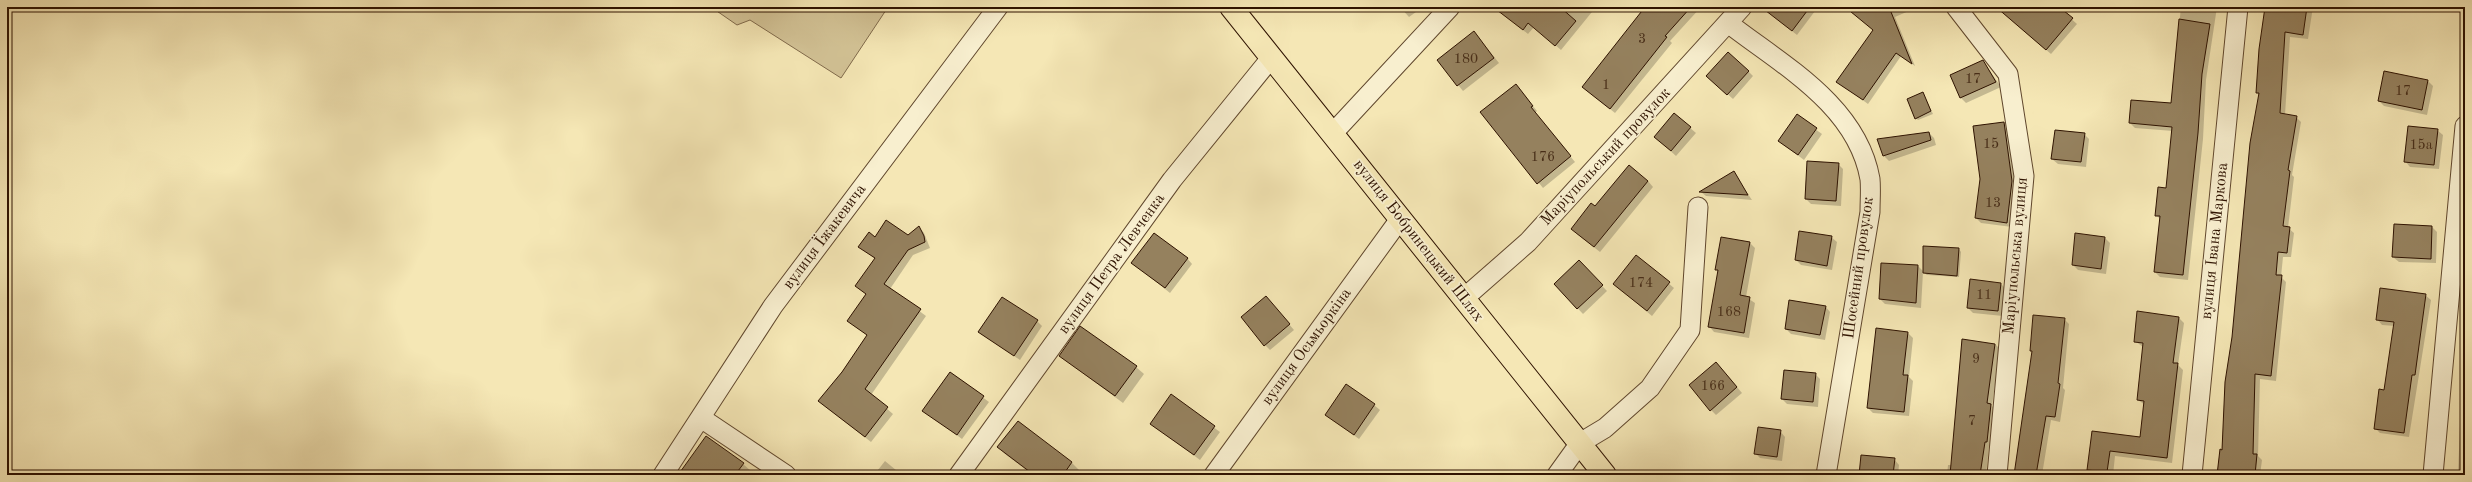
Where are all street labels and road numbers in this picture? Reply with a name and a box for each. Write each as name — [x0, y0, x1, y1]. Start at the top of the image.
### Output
street label: Маріупольський провулок — [1538, 85, 1674, 229]
street label: вулиця Бобринецький Шлях — [1350, 157, 1486, 325]
street label: вулиця Івана Маркова — [2199, 162, 2231, 320]
street label: Маріупольська вулиця — [2001, 177, 2031, 335]
street label: вулиця Їжакевича — [777, 179, 870, 292]
street label: вулиця Петра Левченка — [1056, 191, 1168, 337]
street label: Шосейний провулок — [1841, 196, 1877, 340]
street label: вулиця Осьмьоркіна — [1259, 286, 1355, 408]

